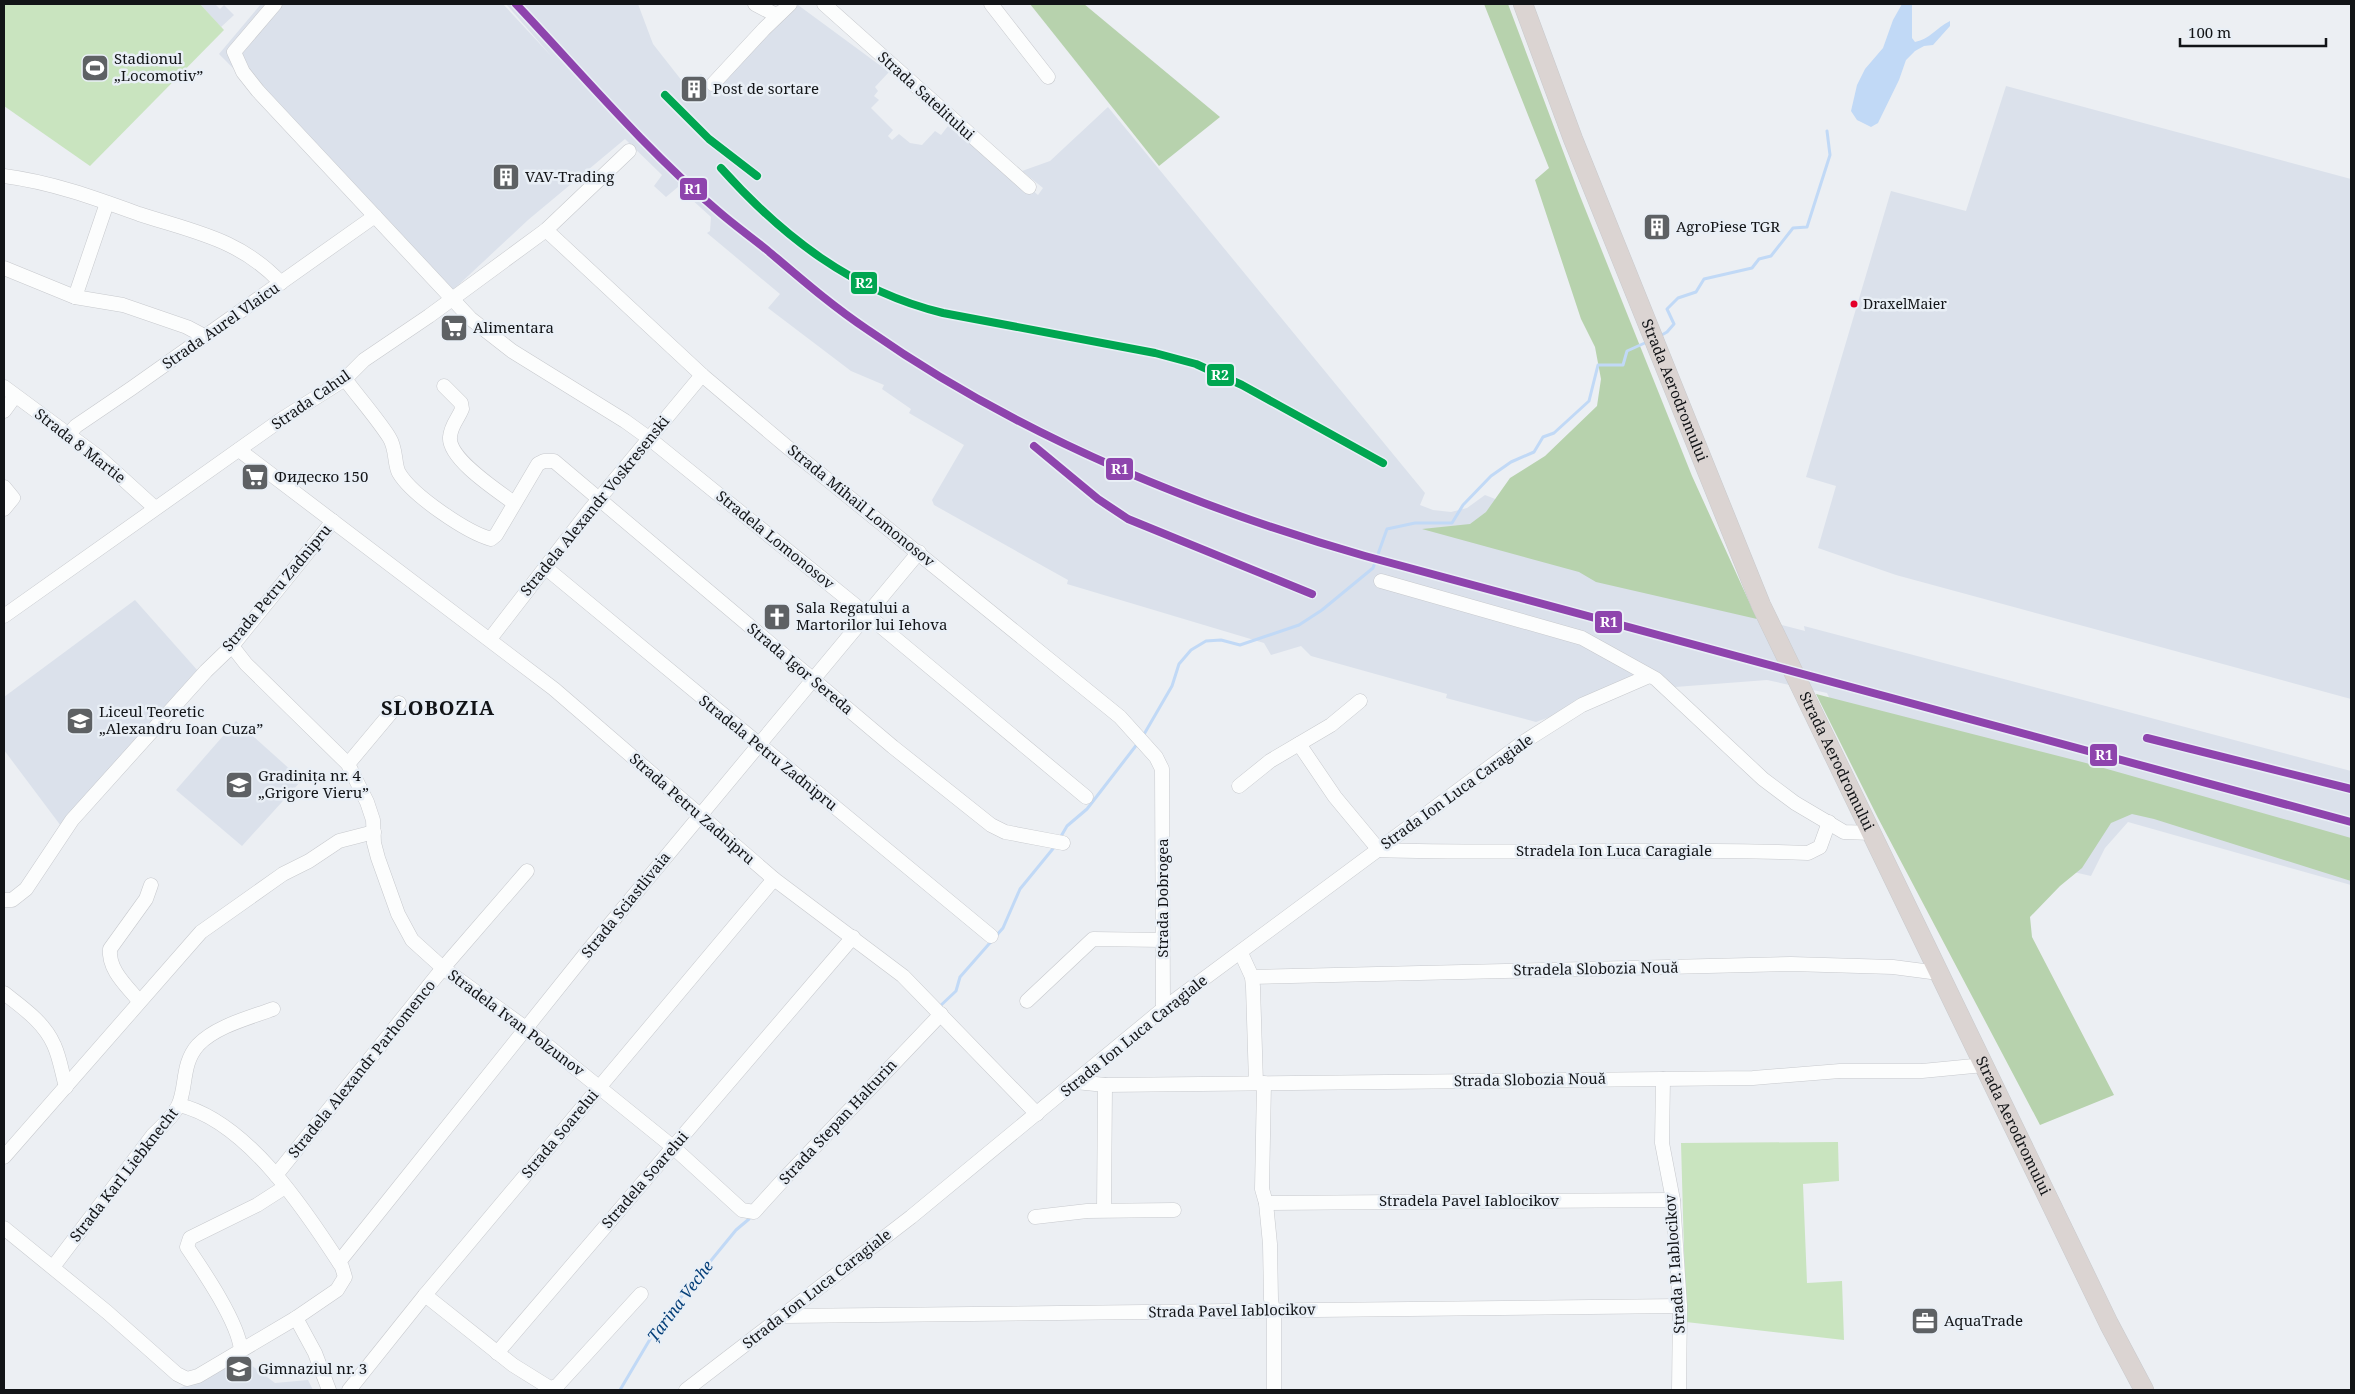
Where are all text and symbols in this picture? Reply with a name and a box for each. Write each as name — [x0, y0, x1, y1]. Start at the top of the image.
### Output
scale bar — [2180, 15, 2326, 47]
text: 100 m — [2188, 22, 2231, 42]
street label: Strada Satelitului — [874, 47, 979, 144]
place label: Stadionul „Locomotiv” — [114, 48, 203, 85]
sports icon: Stadionul „Locomotiv” — [80, 53, 110, 83]
building icon: Post de sortare — [679, 74, 709, 104]
place label: Post de sortare — [713, 78, 819, 98]
building icon: VAV-Trading — [491, 162, 521, 192]
place label: VAV-Trading — [525, 166, 614, 186]
line badge: R1 — [679, 177, 708, 201]
text: R1 — [684, 179, 702, 198]
building icon: AgroPiese TGR — [1642, 212, 1672, 242]
place label: AgroPiese TGR — [1676, 216, 1780, 236]
line badge: R2 — [850, 271, 878, 295]
text: R2 — [855, 273, 873, 292]
street label: Strada Aurel Vlaicu — [158, 277, 283, 373]
place label: DraxelMaier — [1863, 294, 1947, 313]
marker: DraxelMaier — [1849, 299, 1859, 309]
supermarket icon: Alimentara — [439, 313, 469, 343]
street label: Strada Aerodromului — [1638, 316, 1713, 464]
place label: Alimentara — [473, 317, 554, 337]
line badge: R2 — [1206, 363, 1235, 387]
street label: Strada Cahul — [267, 365, 354, 434]
text: R2 — [1211, 365, 1229, 384]
street label: Strada 8 Martie — [31, 403, 130, 487]
street label: Stradela Alexandr Voskresenski — [515, 411, 673, 600]
street label: Strada Mihail Lomonosov — [784, 440, 940, 571]
line badge: R1 — [1105, 457, 1134, 481]
text: R1 — [1111, 459, 1129, 478]
supermarket icon: Фидеско 150 — [240, 462, 270, 492]
place label: Фидеско 150 — [274, 466, 368, 486]
street label: Stradela Lomonosov — [713, 485, 839, 593]
street label: Strada Petru Zadnipru — [217, 519, 336, 655]
place label: Sala Regatului a Martorilor lui Iehova — [796, 597, 947, 634]
church icon: Sala Regatului a Martorilor lui Iehova — [762, 602, 792, 632]
line badge: R1 — [1594, 610, 1623, 634]
text: R1 — [1600, 612, 1618, 631]
street label: Strada Igor Sereda — [744, 618, 858, 718]
street label: Strada Aerodromului — [1795, 688, 1880, 834]
street label: Stradela Petru Zadnipru — [695, 690, 842, 815]
district label: SLOBOZIA — [381, 694, 495, 721]
place label: Liceul Teoretic „Alexandru Ioan Cuza” — [99, 701, 263, 738]
school or university icon: Liceul Teoretic „Alexandru Ioan Cuza” — [65, 706, 95, 736]
street label: Strada Ion Luca Caragiale — [1376, 729, 1536, 853]
line badge: R1 — [2089, 743, 2118, 767]
text: R1 — [2095, 745, 2113, 764]
street label: Strada Petru Zadnipru — [626, 748, 760, 869]
place label: Gradinița nr. 4 „Grigore Vieru” — [258, 765, 369, 802]
school or university icon: Gradinița nr. 4 „Grigore Vieru” — [224, 770, 254, 800]
street label: Strada Dobrogea — [1152, 838, 1172, 958]
street label: Stradela Ion Luca Caragiale — [1516, 840, 1712, 860]
street label: Strada Sciastlivaia — [576, 847, 674, 962]
street label: Stradela Slobozia Nouă — [1513, 957, 1679, 979]
street label: Stradela Ivan Polzunov — [444, 964, 589, 1080]
street label: Strada Ion Luca Caragiale — [1056, 970, 1211, 1101]
street label: Stradela Alexandr Parhomenco — [283, 975, 439, 1162]
street label: Strada Aerodromului — [1972, 1053, 2056, 1198]
street label: Strada Stepan Halturin — [774, 1054, 901, 1188]
street label: Strada Slobozia Nouă — [1454, 1068, 1606, 1090]
street label: Strada Soarelui — [516, 1085, 602, 1182]
street label: Strada Karl Liebknecht — [65, 1103, 182, 1245]
street label: Stradela Soarelui — [597, 1127, 692, 1232]
street label: Stradela Pavel Iablocikov — [1379, 1190, 1559, 1210]
street label: Strada P. Iablocikov — [1659, 1193, 1689, 1334]
street label: Strada Ion Luca Caragiale — [738, 1224, 895, 1353]
water label: Țarina Veche — [642, 1256, 718, 1346]
street label: Strada Pavel Iablocikov — [1148, 1299, 1316, 1321]
office icon: AquaTrade — [1910, 1306, 1940, 1336]
place label: AquaTrade — [1944, 1310, 2023, 1330]
school or university icon: Gimnaziul nr. 3 — [224, 1354, 254, 1384]
place label: Gimnaziul nr. 3 — [258, 1358, 367, 1378]

